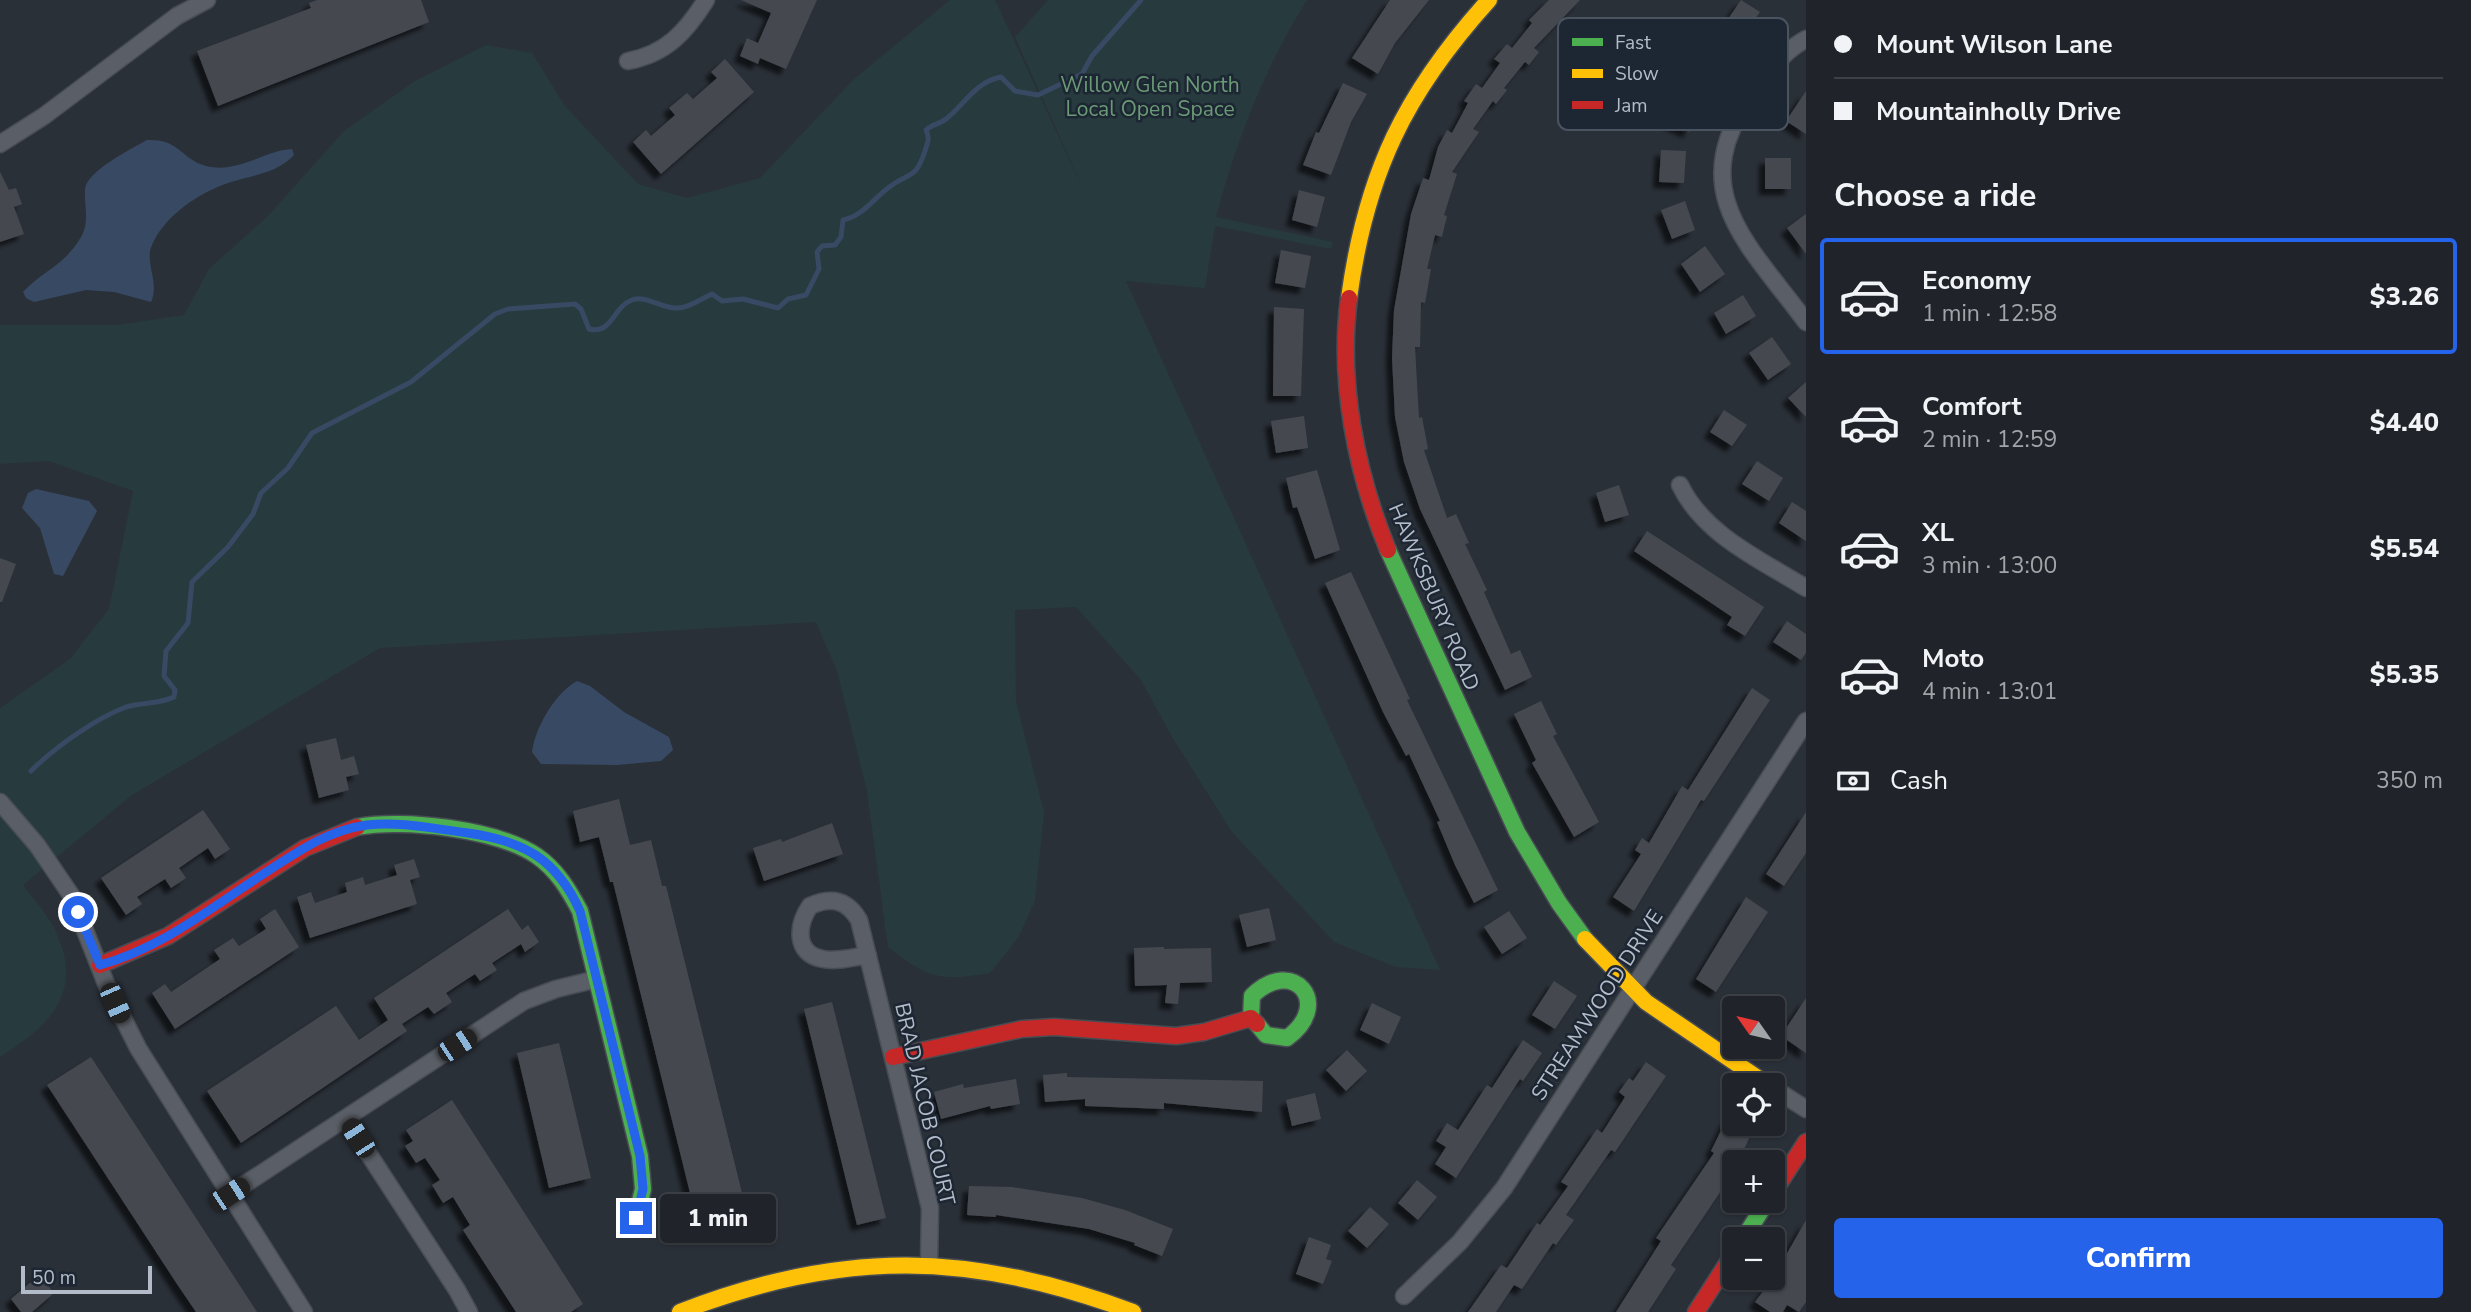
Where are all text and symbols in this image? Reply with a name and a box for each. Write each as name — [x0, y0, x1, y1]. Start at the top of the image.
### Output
legend — [1558, 18, 1788, 130]
text: Mount Wilson Lane — [1876, 27, 2113, 62]
text: Fast — [1615, 30, 1651, 56]
text: Slow — [1615, 61, 1659, 87]
park label: Willow Glen North Local Open Space — [1060, 71, 1240, 123]
text: Jam — [1614, 93, 1648, 119]
text: Mountainholly Drive — [1876, 94, 2121, 129]
text: Choose a ride — [1834, 174, 2036, 217]
text: Economy — [1922, 263, 2031, 298]
icon: car — [1838, 265, 1901, 328]
text: $3.26 — [2370, 279, 2439, 314]
text: 1 min · 12:58 — [1922, 298, 2057, 329]
text: Comfort — [1922, 389, 2022, 424]
icon: car — [1838, 391, 1901, 454]
text: $4.40 — [2370, 405, 2439, 440]
text: 2 min · 12:59 — [1922, 424, 2057, 455]
street label: HAWKSBURY ROAD — [1382, 499, 1486, 695]
text: XL — [1922, 515, 1954, 550]
icon: car — [1838, 517, 1901, 580]
text: $5.54 — [2370, 531, 2439, 566]
text: 3 min · 13:00 — [1922, 550, 2057, 581]
text: Moto — [1922, 641, 1984, 676]
icon: car — [1838, 643, 1901, 706]
text: $5.35 — [2370, 657, 2439, 692]
text: 4 min · 13:01 — [1922, 676, 2057, 707]
icon: cash — [1834, 762, 1872, 800]
text: Cash — [1890, 763, 1948, 798]
text: 350 m — [2376, 765, 2443, 796]
route start — [62, 896, 94, 928]
street label: STREAMWOOD DRIVE — [1525, 904, 1669, 1106]
car — [97, 980, 134, 1026]
north arrow — [1722, 996, 1785, 1059]
map controls — [1722, 996, 1785, 1290]
street label: BRAD JACOB COURT — [888, 1000, 962, 1208]
car — [434, 1025, 481, 1065]
button: locate — [1722, 1073, 1785, 1136]
car — [338, 1115, 379, 1161]
button: + — [1722, 1150, 1785, 1213]
car — [207, 1174, 254, 1214]
callout: 1 min — [660, 1194, 776, 1242]
route end — [620, 1202, 652, 1234]
text: 1 min — [688, 1203, 748, 1234]
button: Confirm — [1834, 1218, 2443, 1298]
button: − — [1722, 1227, 1785, 1290]
scale bar — [21, 1263, 152, 1295]
text: 50 m — [32, 1265, 76, 1291]

